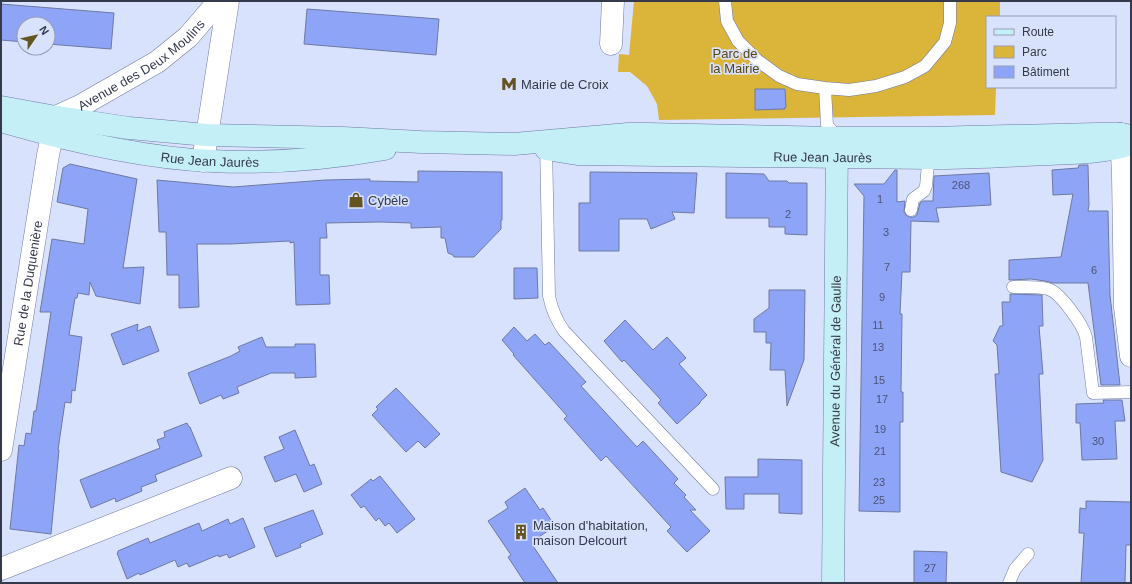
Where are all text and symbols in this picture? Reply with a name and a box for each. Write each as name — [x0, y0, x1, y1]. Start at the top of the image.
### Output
north arrow — [16, 16, 56, 56]
street label: Avenue des Deux Moulins — [75, 16, 208, 113]
legend — [986, 16, 1116, 88]
text: N — [37, 24, 52, 37]
text: Route — [1022, 25, 1054, 39]
text: Parc — [1022, 45, 1047, 59]
park label: Parc de la Mairie — [710, 46, 760, 76]
text: Bâtiment — [1022, 65, 1070, 79]
metro station icon: Mairie de Croix — [500, 75, 518, 93]
place label: Mairie de Croix — [521, 77, 609, 92]
street label: Rue Jean Jaurès — [160, 149, 260, 169]
street label: Rue Jean Jaurès — [773, 149, 872, 165]
house number: 268 — [952, 179, 970, 191]
shop icon: Cybèle — [347, 191, 365, 209]
place label: Cybèle — [368, 193, 408, 208]
house number: 1 — [877, 193, 883, 205]
house number: 2 — [785, 208, 791, 220]
street label: Rue de la Duquenière — [10, 219, 45, 347]
house number: 3 — [883, 226, 889, 238]
house number: 7 — [884, 261, 890, 273]
house number: 6 — [1091, 264, 1097, 276]
street label: Avenue du Général de Gaulle — [827, 275, 843, 447]
house number: 9 — [879, 291, 885, 303]
house number: 11 — [872, 319, 884, 331]
house number: 13 — [872, 341, 884, 353]
house number: 15 — [873, 374, 885, 386]
house number: 17 — [876, 393, 888, 405]
house number: 19 — [874, 423, 886, 435]
house number: 30 — [1092, 435, 1104, 447]
house number: 21 — [874, 445, 886, 457]
house number: 23 — [873, 476, 885, 488]
house number: 25 — [873, 494, 885, 506]
place label: Maison d'habitation, maison Delcourt — [533, 518, 648, 548]
building icon: Maison d'habitation, maison Delcourt — [512, 523, 530, 541]
house number: 27 — [924, 562, 936, 574]

